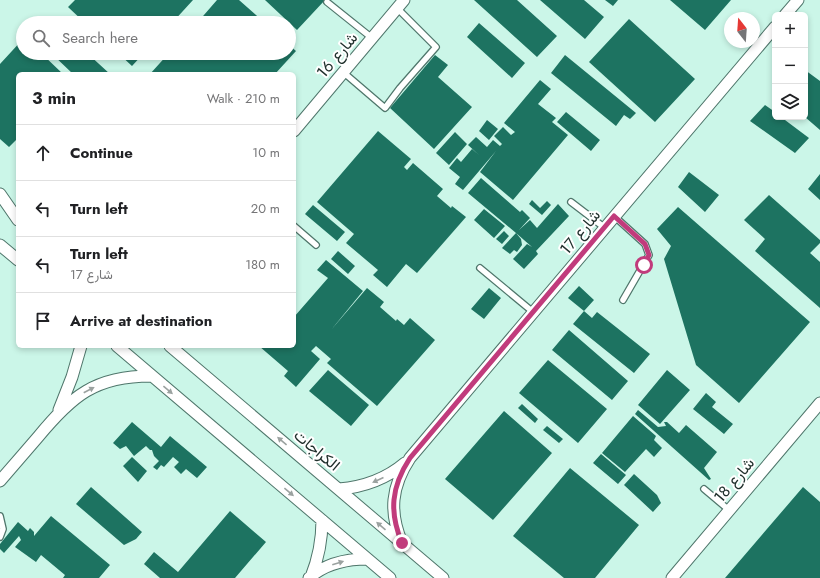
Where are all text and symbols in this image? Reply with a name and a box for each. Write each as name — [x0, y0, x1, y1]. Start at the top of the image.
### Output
north arrow — [724, 12, 760, 48]
map controls — [772, 12, 808, 120]
button: + — [772, 12, 808, 48]
search box — [16, 16, 296, 60]
icon: search — [30, 27, 52, 49]
text: Search here — [62, 27, 138, 49]
street label: شارع 16 — [311, 27, 363, 83]
button: − — [772, 48, 808, 84]
button: layers — [772, 84, 808, 120]
text: 3 min — [32, 86, 76, 110]
text: Walk · 210 m — [207, 89, 280, 108]
icon: ahead — [32, 142, 54, 164]
text: Continue — [70, 142, 133, 164]
text: 10 m — [252, 143, 280, 162]
icon: left — [32, 198, 54, 220]
text: Turn left — [70, 198, 128, 220]
text: 20 m — [251, 199, 280, 218]
street label: شارع 17 — [554, 204, 606, 260]
text: Turn left — [70, 243, 128, 265]
icon: left — [32, 254, 54, 276]
text: 180 m — [245, 255, 280, 274]
route start — [635, 256, 653, 274]
text: شارع 17 — [70, 265, 113, 284]
icon: arrive — [32, 310, 54, 332]
text: Arrive at destination — [70, 310, 212, 332]
one-way arrow — [83, 386, 95, 393]
one-way arrow — [163, 386, 173, 395]
street label: الكراجات — [289, 424, 345, 476]
one-way arrow — [277, 437, 288, 446]
street label: شارع 18 — [708, 452, 760, 508]
one-way arrow — [372, 477, 383, 483]
one-way arrow — [283, 487, 294, 496]
one-way arrow — [376, 521, 387, 530]
route end — [393, 534, 411, 552]
one-way arrow — [332, 560, 344, 566]

